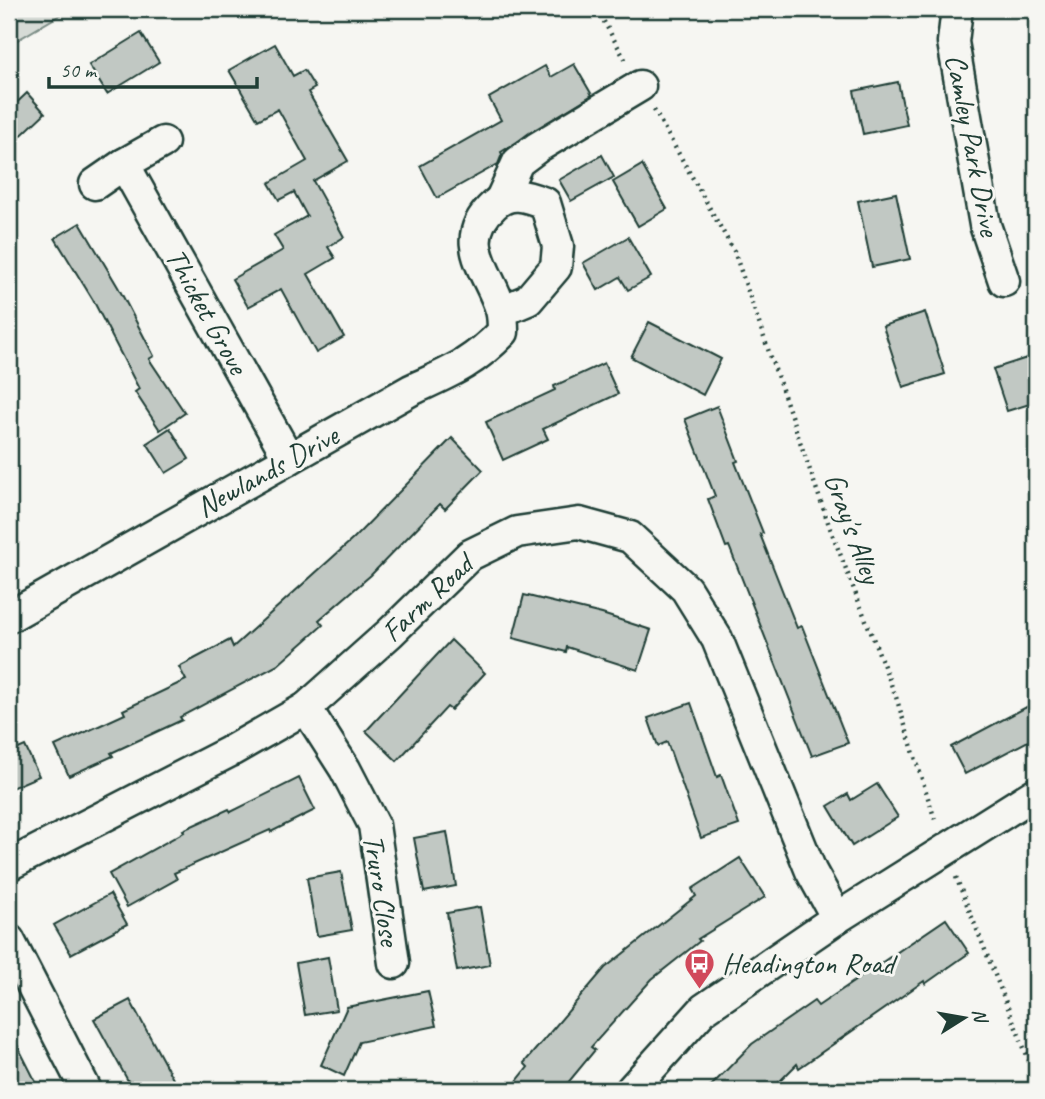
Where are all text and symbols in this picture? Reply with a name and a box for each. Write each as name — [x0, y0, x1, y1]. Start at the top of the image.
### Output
scale bar — [49, 46, 257, 90]
street label: Camley Park Drive — [937, 51, 1010, 241]
text: 50 m — [60, 57, 98, 83]
street label: Thicket Grove — [157, 241, 258, 383]
street label: Newlands Drive — [189, 415, 347, 526]
street label: Gray's Alley — [816, 468, 891, 591]
street label: Farm Road — [373, 543, 484, 650]
street label: Truro Close — [354, 832, 410, 950]
place label: Headington Road — [722, 944, 898, 982]
bus stop icon: Headington Road — [682, 946, 716, 990]
north arrow — [930, 984, 1000, 1054]
text: N — [967, 1007, 993, 1026]

